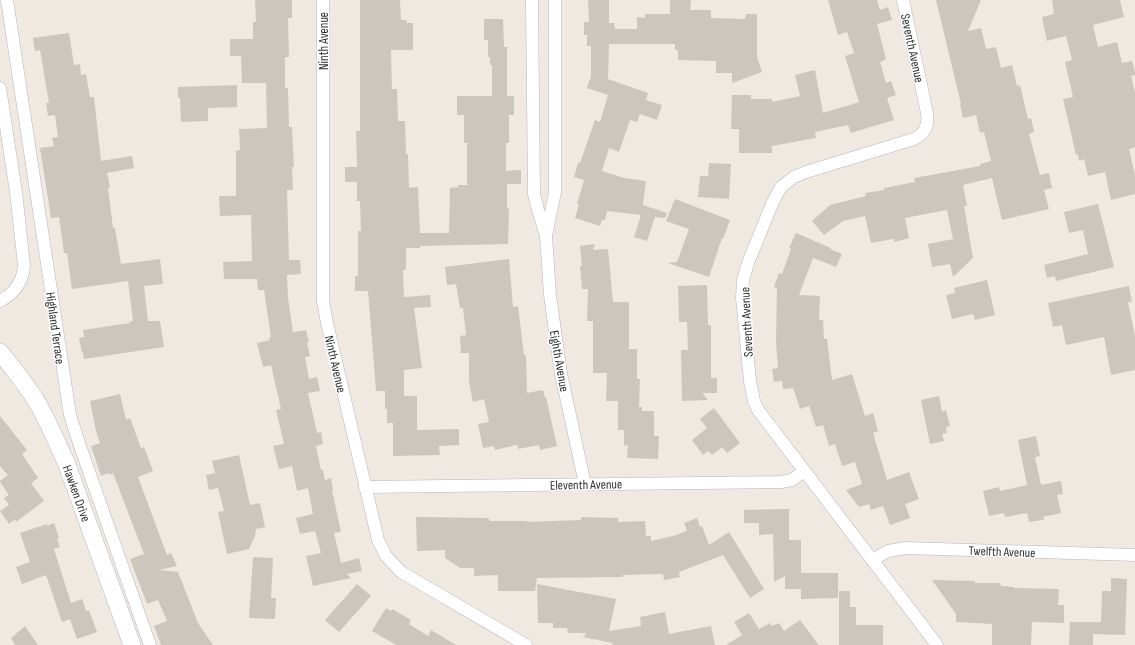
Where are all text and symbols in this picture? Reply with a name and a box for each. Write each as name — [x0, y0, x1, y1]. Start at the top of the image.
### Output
street label: Ninth Avenue — [316, 12, 332, 70]
street label: Seventh Avenue — [897, 12, 927, 84]
street label: Seventh Avenue — [737, 287, 757, 357]
street label: Highland Terrace — [42, 291, 68, 365]
street label: Eighth Avenue — [546, 329, 572, 393]
street label: Ninth Avenue — [321, 334, 349, 394]
street label: Hawken Drive — [59, 463, 94, 524]
street label: Eleventh Avenue — [550, 476, 622, 494]
street label: Twelfth Avenue — [968, 543, 1036, 561]

